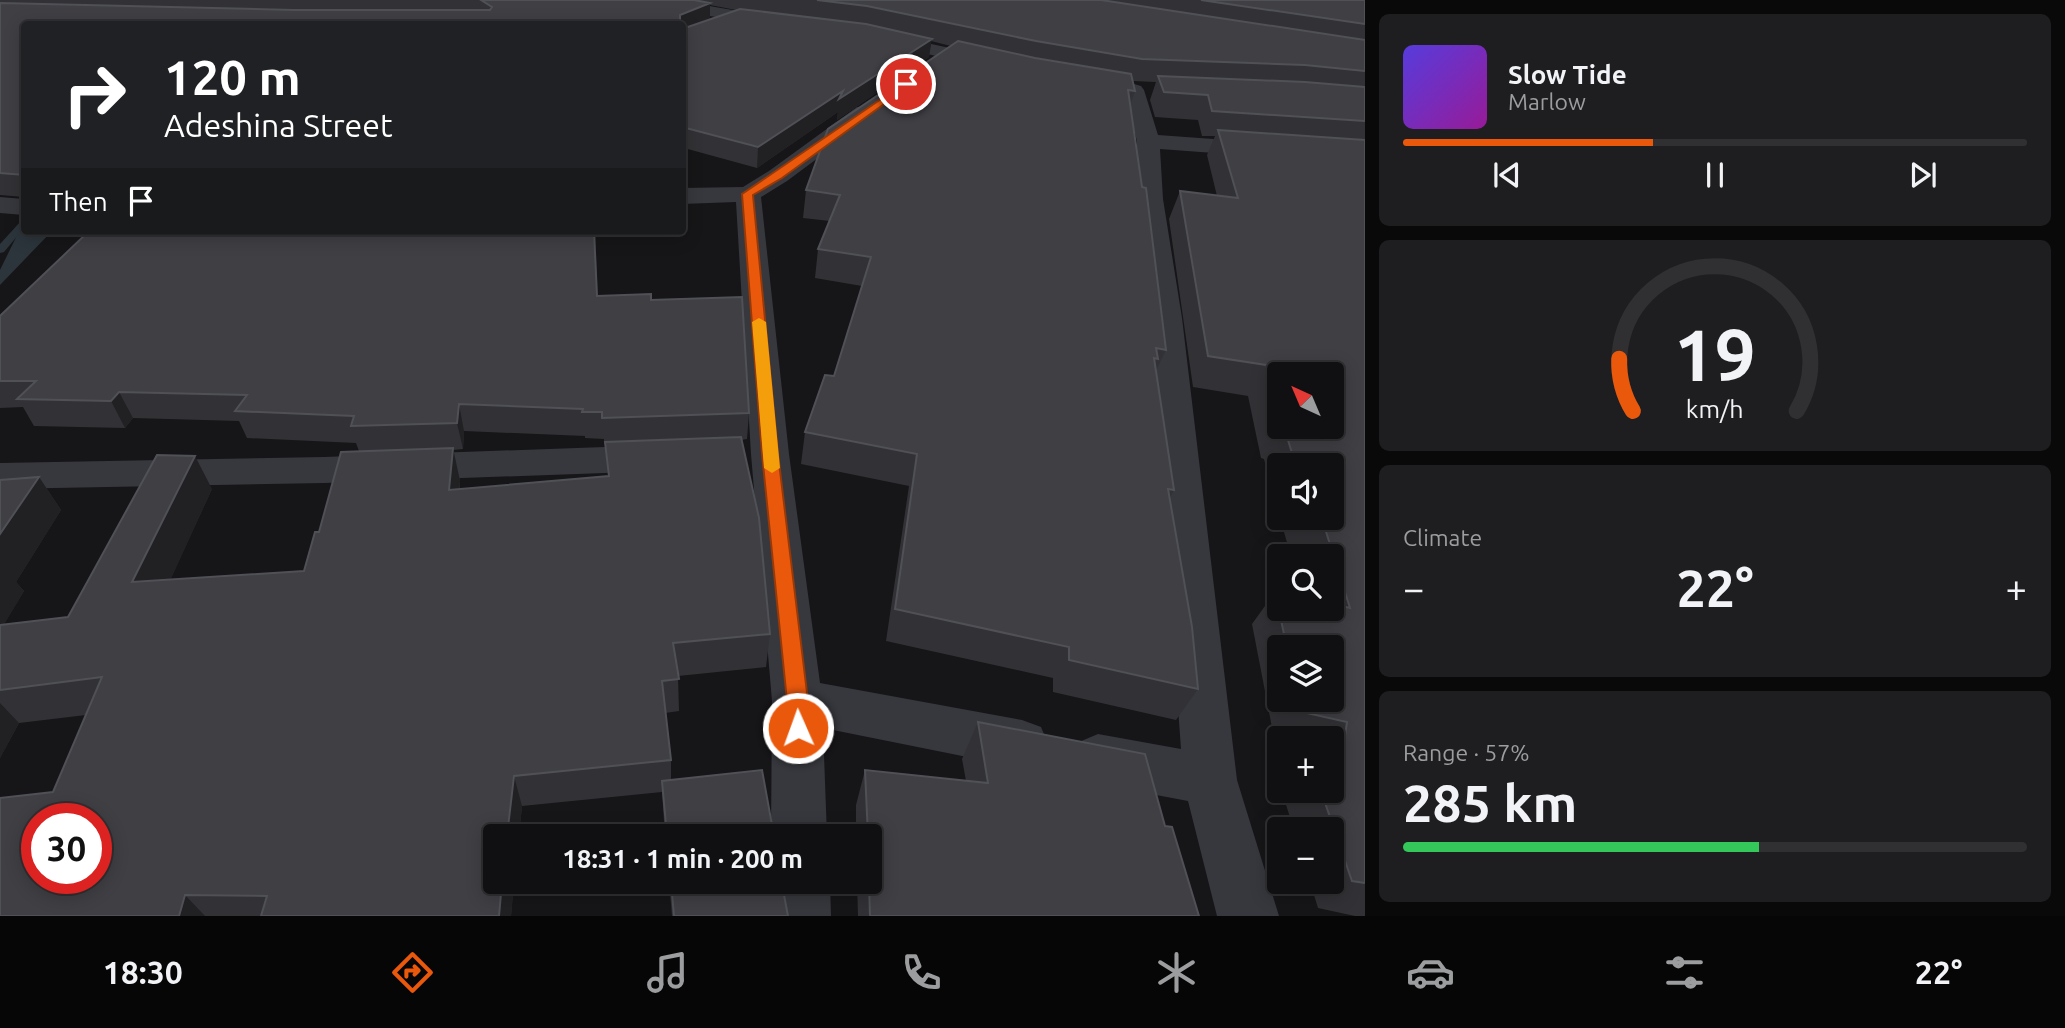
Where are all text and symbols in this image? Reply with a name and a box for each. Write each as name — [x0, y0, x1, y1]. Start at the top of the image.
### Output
icon: right — [49, 49, 140, 140]
text: 120 m — [164, 49, 301, 104]
pin — [876, 54, 936, 114]
text: Slow Tide — [1508, 60, 1627, 89]
icon: arrive — [887, 65, 925, 103]
text: Marlow — [1508, 89, 1586, 114]
text: Adeshina Street — [164, 107, 392, 143]
icon: previous — [1488, 156, 1526, 194]
icon: pause — [1696, 156, 1734, 194]
icon: next — [1904, 156, 1942, 194]
icon: arrive — [122, 182, 160, 220]
text: Then — [49, 187, 108, 216]
text: 19 — [1674, 314, 1756, 396]
north arrow — [1267, 362, 1344, 439]
map controls — [1267, 362, 1344, 894]
text: km/h — [1686, 395, 1744, 423]
button: sound — [1267, 453, 1344, 530]
text: Climate — [1403, 525, 1482, 550]
button: search — [1267, 544, 1344, 621]
text: 22° — [1676, 559, 1754, 617]
text: − — [1403, 567, 1424, 609]
text: + — [2006, 567, 2027, 609]
button: layers — [1267, 635, 1344, 712]
position arrow — [761, 691, 835, 765]
button: + — [1267, 726, 1344, 803]
text: Range · 57% — [1403, 740, 1530, 765]
text: 285 km — [1403, 774, 1577, 832]
speed limit sign: 30 — [21, 803, 112, 894]
button: − — [1267, 817, 1344, 894]
text: 18:31 · 1 min · 200 m — [562, 844, 803, 873]
icon: directions — [388, 948, 437, 997]
icon: music — [643, 948, 692, 997]
icon: phone — [897, 948, 946, 997]
icon: climate — [1152, 948, 1201, 997]
icon: car — [1406, 948, 1455, 997]
icon: filters — [1660, 948, 1709, 997]
text: 18:30 — [103, 954, 183, 990]
text: 22° — [1915, 954, 1962, 990]

